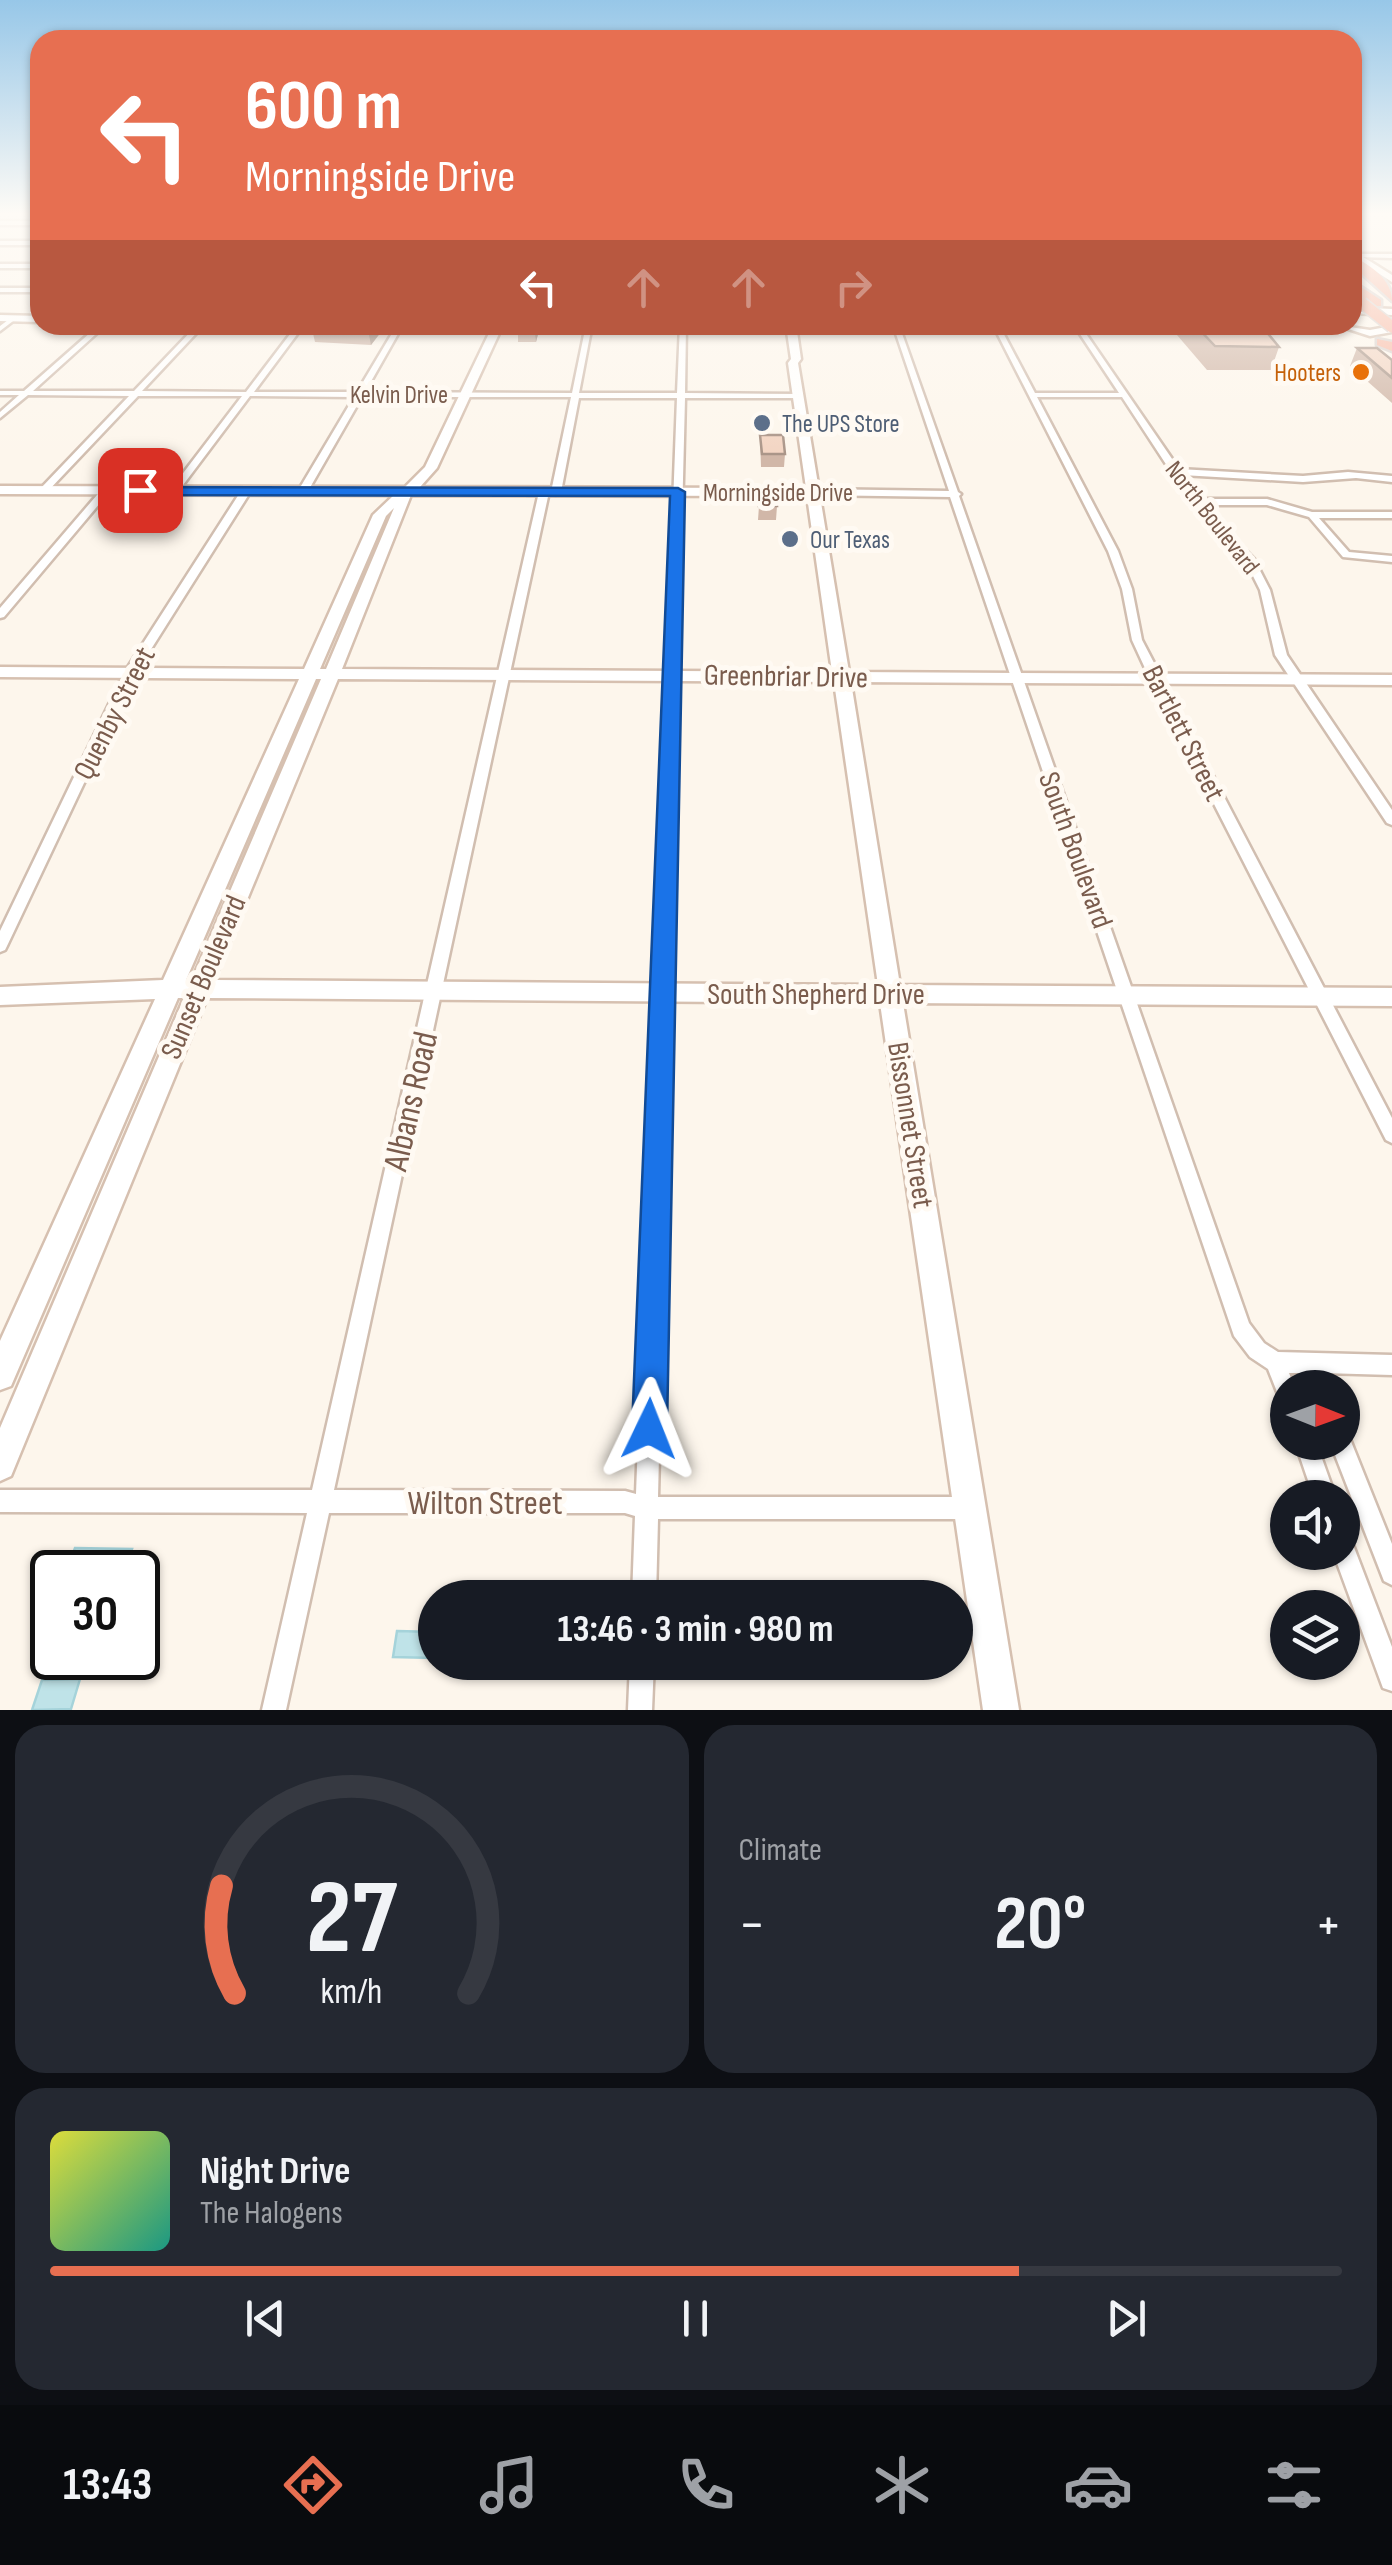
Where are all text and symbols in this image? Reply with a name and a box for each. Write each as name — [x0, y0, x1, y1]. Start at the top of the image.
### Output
text: 600 m — [245, 65, 402, 149]
icon: left — [80, 70, 210, 200]
text: Morningside Drive — [245, 150, 515, 205]
icon: left — [511, 260, 566, 315]
icon: ahead — [616, 260, 671, 315]
icon: ahead — [721, 260, 776, 315]
icon: right — [826, 260, 881, 315]
place label: Hooters — [1274, 358, 1341, 389]
marker: Hooters — [1350, 361, 1372, 383]
street label: Kelvin Drive — [350, 380, 448, 411]
place label: The UPS Store — [782, 409, 900, 440]
marker: The UPS Store — [751, 412, 773, 434]
pin — [98, 448, 183, 533]
street label: North Boulevard — [1158, 455, 1266, 581]
icon: arrive — [113, 463, 168, 518]
street label: Morningside Drive — [703, 478, 853, 509]
place label: Our Texas — [810, 525, 890, 556]
marker: Our Texas — [779, 528, 801, 550]
street label: Quenby Street — [66, 641, 164, 786]
street label: Greenbriar Drive — [704, 658, 868, 696]
street label: Bartlett Street — [1134, 660, 1233, 807]
street label: South Boulevard — [1030, 767, 1120, 933]
street label: Sunset Boulevard — [153, 890, 254, 1065]
street label: South Shepherd Drive — [707, 977, 925, 1013]
street label: Albans Road — [374, 1028, 448, 1176]
street label: Bissonnet Street — [879, 1040, 941, 1211]
north arrow — [1270, 1370, 1360, 1460]
map controls — [1270, 1370, 1360, 1680]
position arrow — [597, 1377, 701, 1481]
button: sound — [1270, 1480, 1360, 1570]
street label: Wilton Street — [407, 1482, 563, 1525]
speed limit sign: 30 — [30, 1550, 160, 1680]
button: layers — [1270, 1590, 1360, 1680]
text: 13:46 · 3 min · 980 m — [558, 1607, 833, 1652]
text: Climate — [739, 1831, 822, 1870]
text: 27 — [306, 1857, 398, 1982]
text: 20° — [994, 1880, 1086, 1971]
text: − — [739, 1892, 765, 1959]
text: + — [1315, 1892, 1342, 1959]
text: km/h — [321, 1971, 383, 2014]
text: Night Drive — [200, 2149, 351, 2194]
text: The Halogens — [200, 2194, 343, 2233]
icon: previous — [238, 2291, 293, 2346]
icon: pause — [668, 2291, 723, 2346]
icon: next — [1099, 2291, 1154, 2346]
icon: directions — [278, 2450, 348, 2520]
icon: music — [474, 2450, 544, 2520]
icon: phone — [671, 2450, 741, 2520]
icon: climate — [867, 2450, 937, 2520]
icon: car — [1063, 2450, 1133, 2520]
icon: filters — [1259, 2450, 1329, 2520]
text: 13:43 — [63, 2458, 152, 2513]

